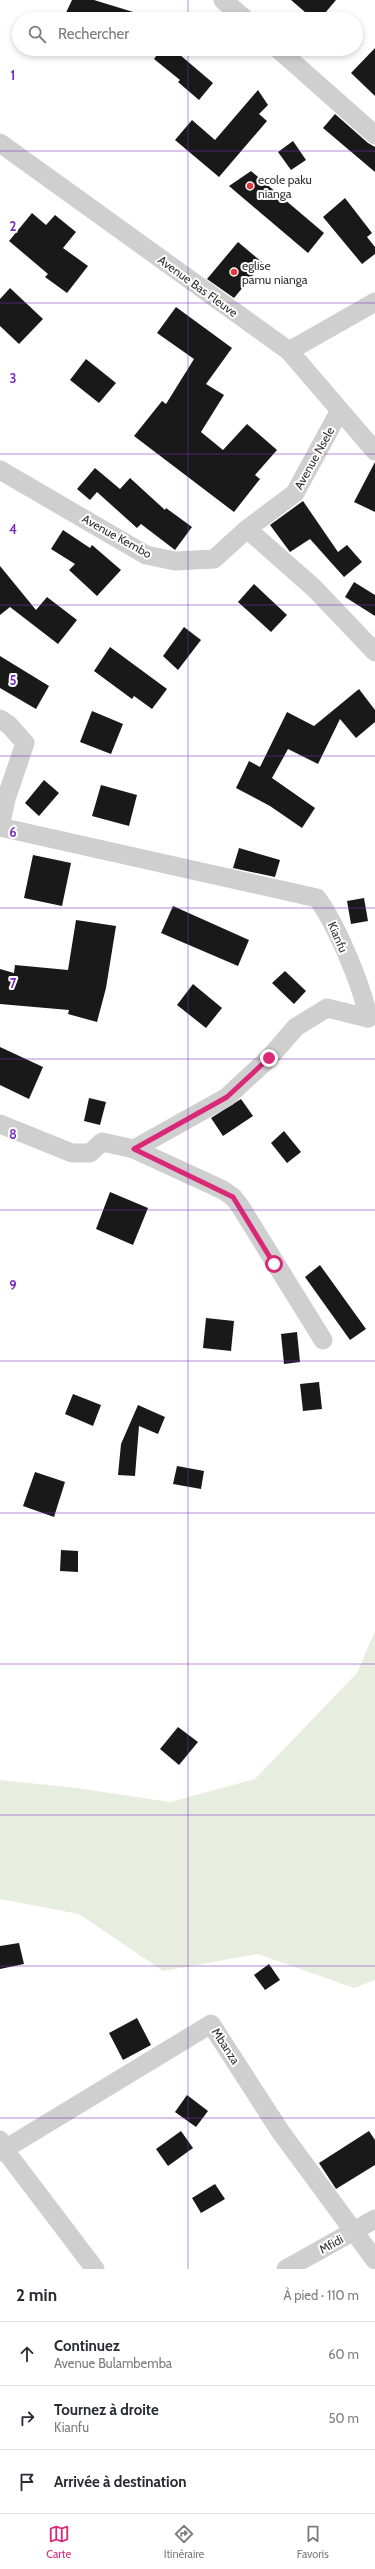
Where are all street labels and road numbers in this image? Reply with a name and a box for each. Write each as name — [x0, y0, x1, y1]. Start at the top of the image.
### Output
street label: Avenue Bas Fleuve — [155, 252, 241, 320]
street label: Avenue Nsele — [291, 424, 337, 492]
street label: Avenue Kembo — [80, 511, 155, 561]
street label: Kianfu — [325, 919, 351, 955]
street label: Mbanza — [209, 2025, 243, 2067]
street label: Mfidi — [316, 2231, 346, 2257]

